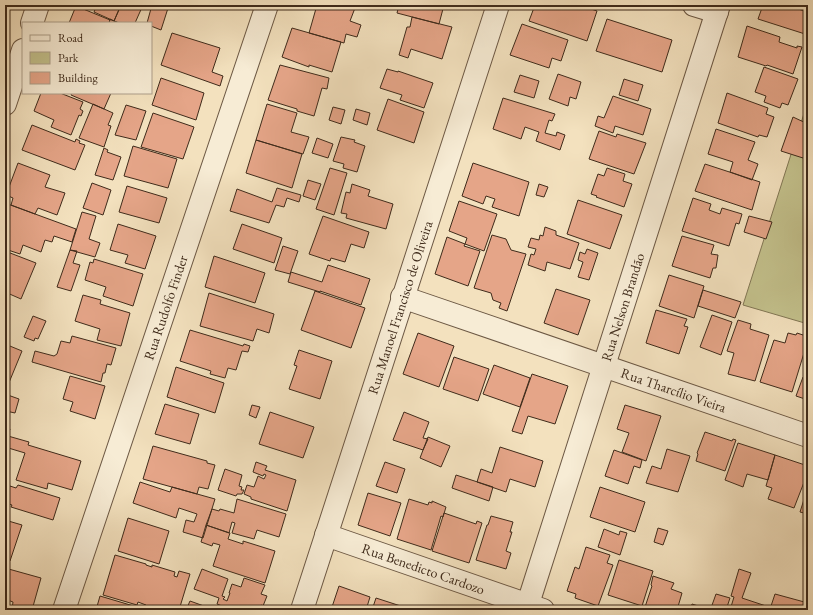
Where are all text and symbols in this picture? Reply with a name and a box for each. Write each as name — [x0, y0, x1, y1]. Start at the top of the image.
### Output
legend — [22, 22, 152, 94]
text: Road — [58, 30, 84, 46]
text: Park — [58, 50, 79, 66]
text: Building — [58, 70, 99, 86]
street label: Rua Manoel Francisco de Oliveira — [364, 218, 437, 396]
street label: Rua Nelson Brandão — [597, 250, 648, 364]
street label: Rua Rudolfo Finder — [140, 253, 192, 362]
street label: Rua Tharcílio Vieira — [619, 364, 729, 416]
street label: Rua Benedicto Cardozo — [360, 539, 487, 598]

